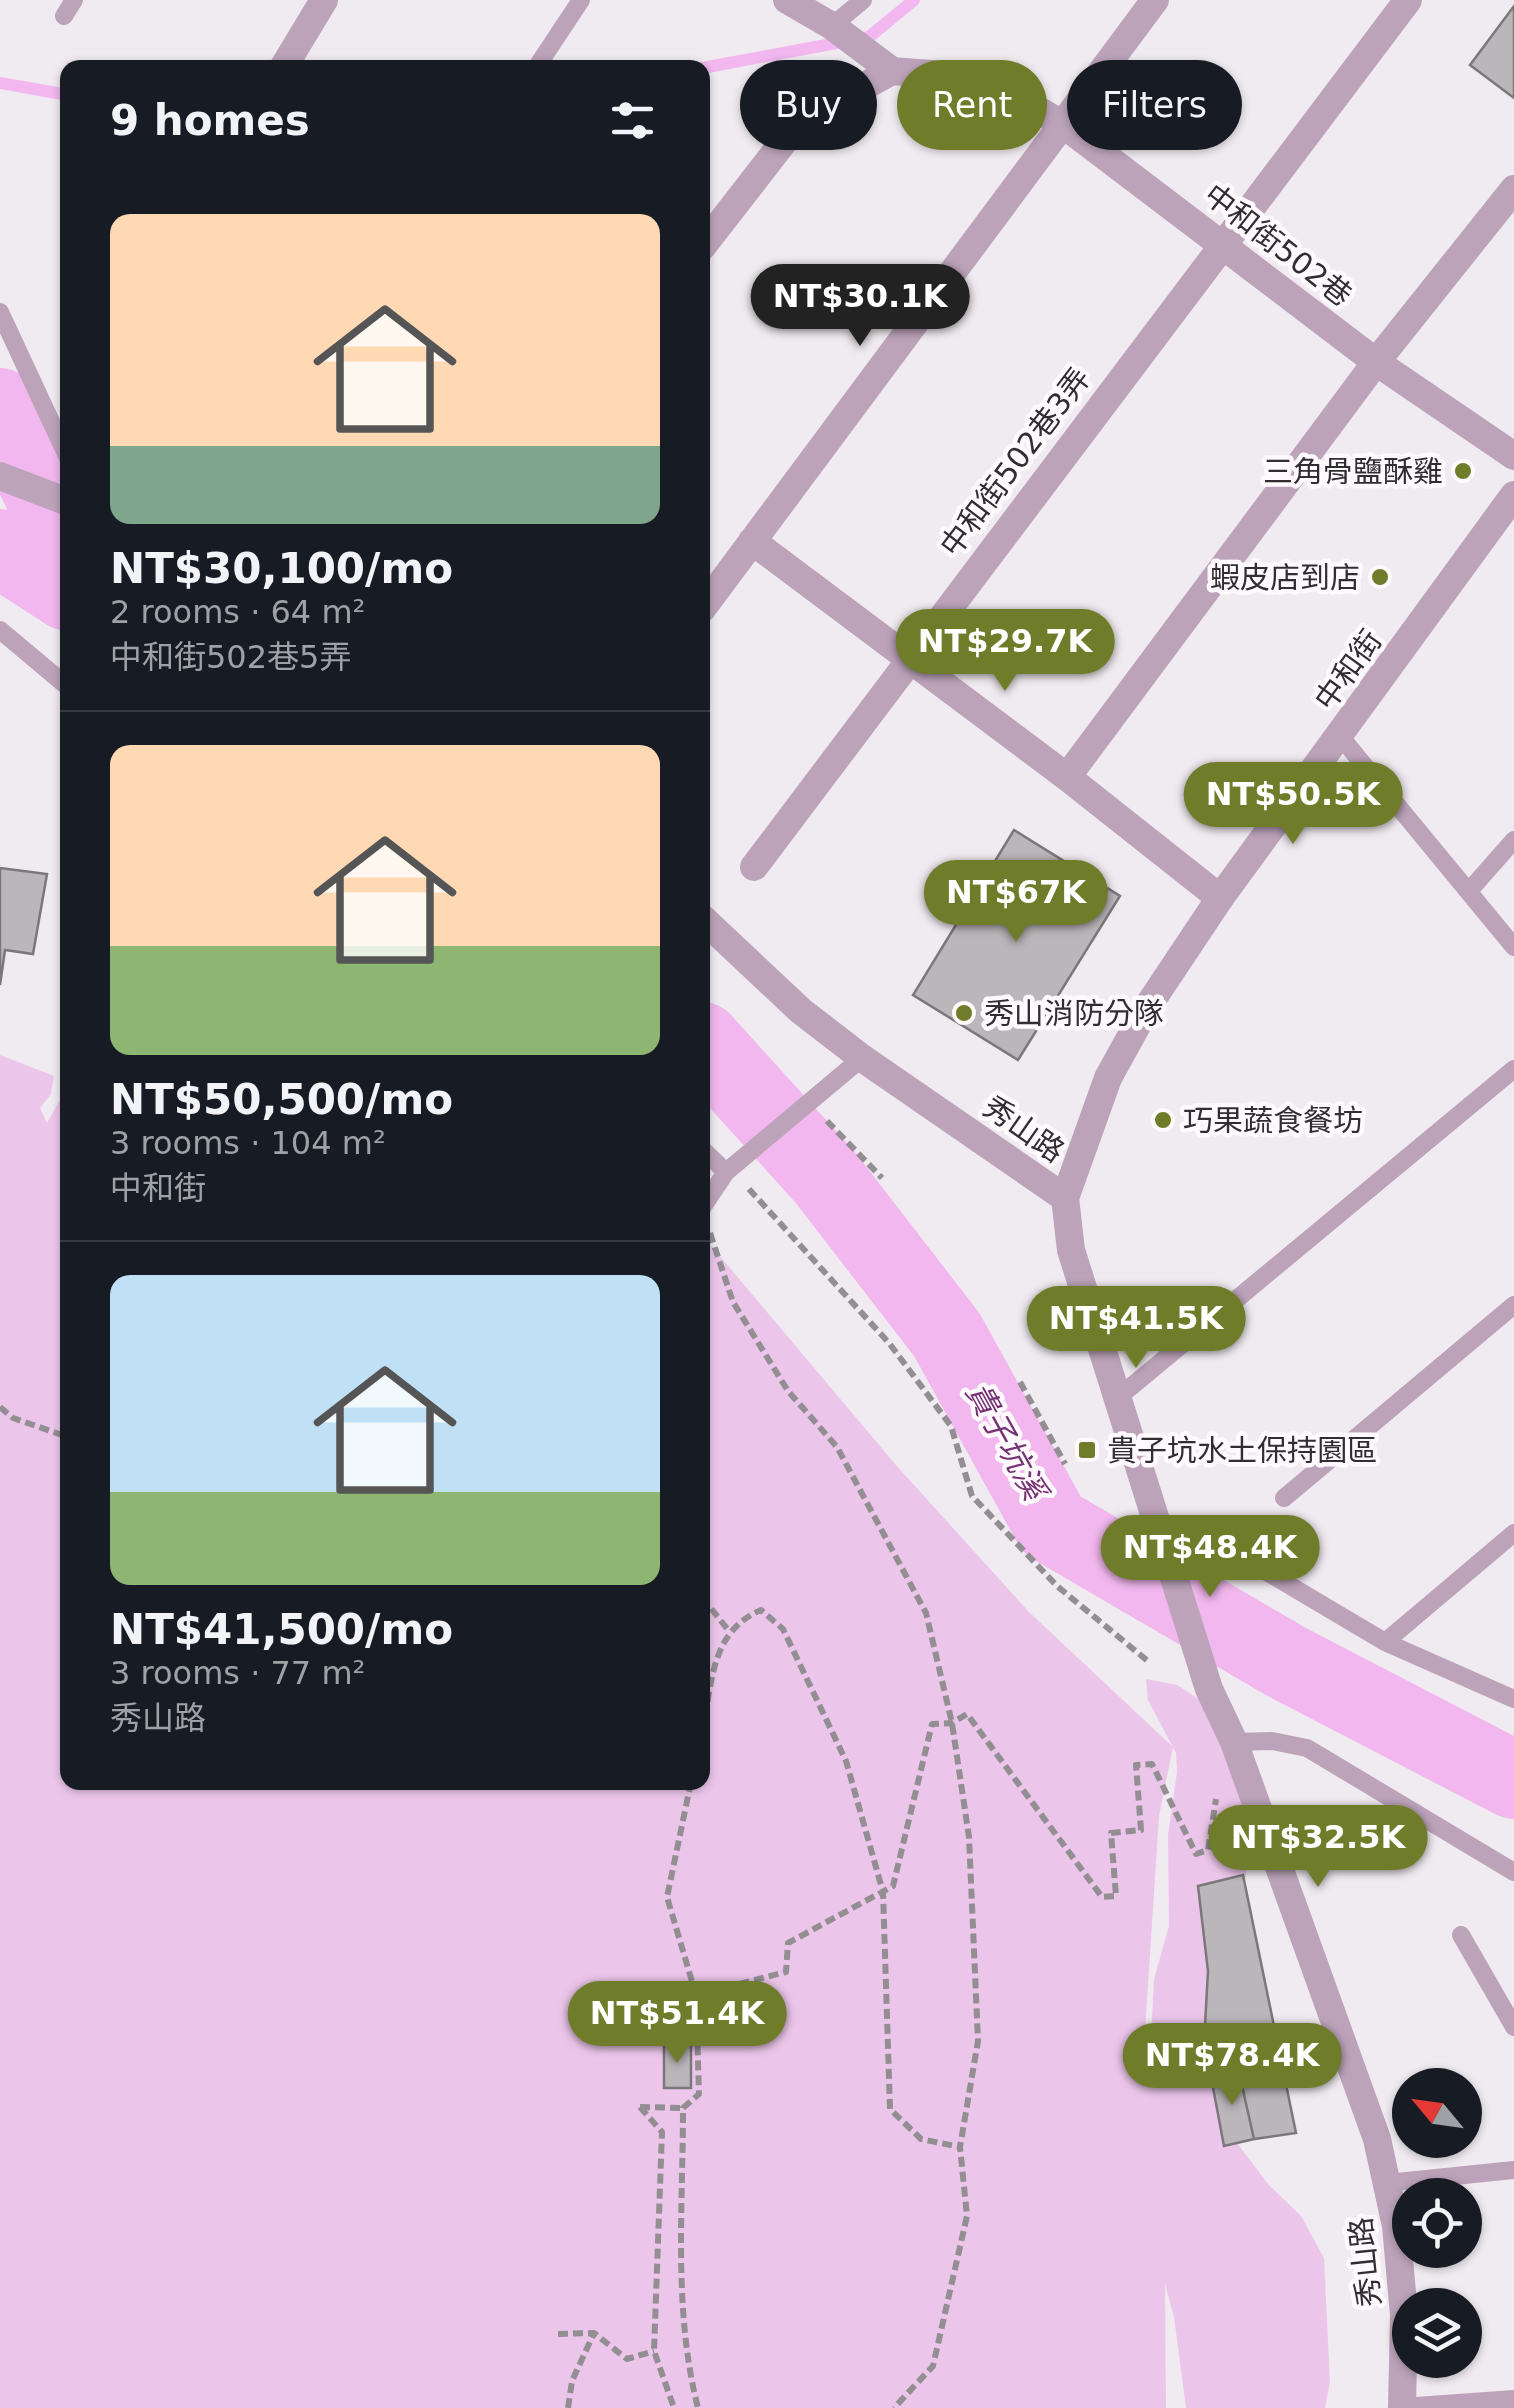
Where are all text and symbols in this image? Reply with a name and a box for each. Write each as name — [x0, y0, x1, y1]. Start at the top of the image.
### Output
chip: Buy — [740, 60, 877, 150]
chip: Rent — [897, 60, 1047, 150]
chip: Filters — [1067, 60, 1242, 150]
icon: filters — [605, 93, 660, 148]
text: 9 homes — [110, 96, 310, 145]
street label: 中和街502巷 — [1197, 177, 1359, 313]
pin: NT$30.1K — [757, 264, 963, 349]
text: NT$30.1K — [773, 277, 947, 315]
icon: home — [295, 279, 475, 459]
street label: 中和街502巷3弄 — [933, 361, 1097, 563]
place label: 三角骨鹽酥雞 — [1263, 454, 1443, 489]
marker: 三角骨鹽酥雞 — [1452, 460, 1474, 482]
text: NT$30,100/mo — [110, 544, 453, 593]
place label: 蝦皮店到店 — [1210, 560, 1360, 595]
marker: 蝦皮店到店 — [1369, 566, 1391, 588]
text: 2 rooms · 64 m² — [110, 593, 365, 631]
pin: NT$29.7K — [902, 609, 1108, 694]
text: NT$29.7K — [918, 622, 1092, 660]
street label: 中和街 — [1307, 623, 1389, 717]
text: 中和街502巷5弄 — [110, 638, 351, 676]
pin: NT$50.5K — [1190, 762, 1396, 847]
text: NT$50.5K — [1206, 775, 1380, 813]
icon: home — [295, 810, 475, 990]
pin: NT$67K — [935, 860, 1097, 945]
text: NT$67K — [946, 873, 1086, 911]
place label: 秀山消防分隊 — [984, 996, 1164, 1031]
marker: 秀山消防分隊 — [953, 1002, 975, 1024]
text: NT$50,500/mo — [110, 1075, 453, 1124]
street label: 秀山路 — [977, 1089, 1071, 1169]
place label: 巧果蔬食餐坊 — [1183, 1103, 1363, 1138]
marker: 巧果蔬食餐坊 — [1152, 1109, 1174, 1131]
text: 3 rooms · 104 m² — [110, 1124, 386, 1162]
text: 中和街 — [110, 1169, 206, 1207]
pin: NT$41.5K — [1033, 1286, 1239, 1371]
text: NT$41.5K — [1049, 1299, 1223, 1337]
icon: home — [295, 1340, 475, 1520]
water label: 貴子坑溪 — [958, 1376, 1056, 1510]
place label: 貴子坑水土保持園區 — [1107, 1433, 1377, 1468]
marker: 貴子坑水土保持園區 — [1076, 1439, 1098, 1461]
pin: NT$48.4K — [1107, 1515, 1313, 1600]
text: NT$48.4K — [1123, 1528, 1297, 1566]
text: NT$41,500/mo — [110, 1605, 453, 1654]
text: 3 rooms · 77 m² — [110, 1654, 365, 1692]
text: 秀山路 — [110, 1699, 206, 1737]
pin: NT$32.5K — [1215, 1805, 1421, 1890]
text: NT$32.5K — [1231, 1818, 1405, 1856]
pin: NT$51.4K — [574, 1981, 780, 2066]
text: NT$51.4K — [590, 1994, 764, 2032]
pin: NT$78.4K — [1129, 2023, 1335, 2108]
text: NT$78.4K — [1145, 2036, 1319, 2074]
north arrow — [1392, 2068, 1482, 2158]
map controls — [1392, 2068, 1482, 2378]
button: locate — [1392, 2178, 1482, 2268]
street label: 秀山路 — [1343, 2215, 1387, 2309]
button: layers — [1392, 2288, 1482, 2378]

